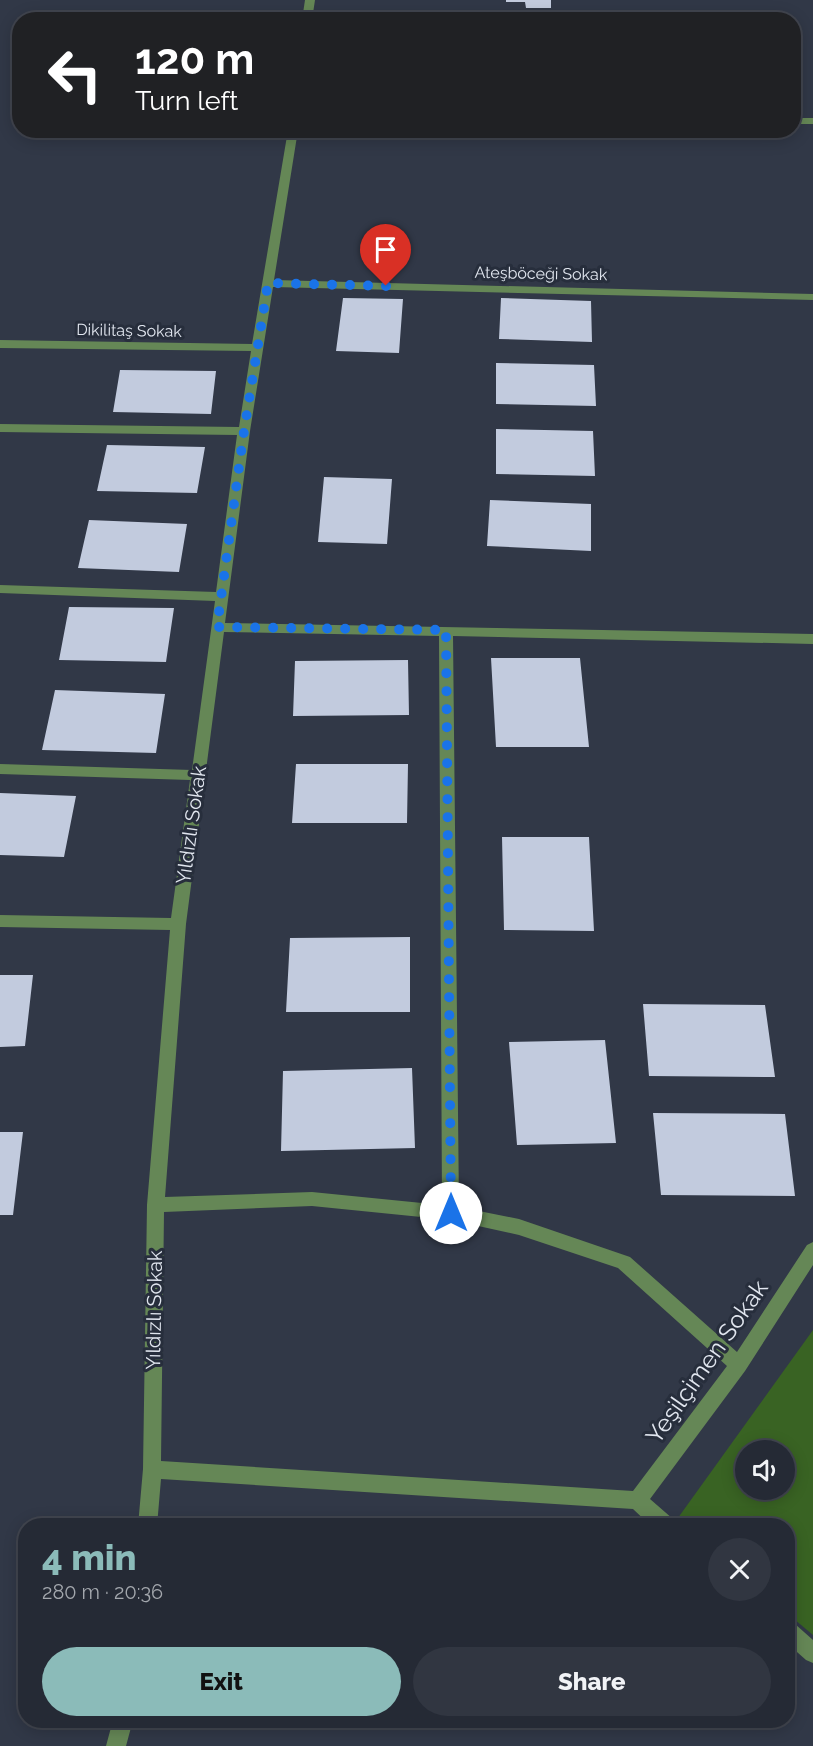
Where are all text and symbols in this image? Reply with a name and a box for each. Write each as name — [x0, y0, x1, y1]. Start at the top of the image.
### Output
text: 120 m — [135, 35, 254, 84]
icon: left — [36, 36, 114, 114]
text: Turn left — [135, 85, 238, 116]
pin — [360, 224, 411, 286]
icon: arrive — [369, 233, 402, 266]
street label: Ateşböceği Sokak — [475, 263, 608, 284]
street label: Dikilitaş Sokak — [76, 320, 182, 341]
street label: Yıldızlı Sokak — [171, 764, 211, 886]
position arrow — [419, 1181, 483, 1245]
street label: Yıldızlı Sokak — [141, 1250, 167, 1370]
street label: Yeşilçimen Sokak — [639, 1274, 774, 1449]
map controls — [735, 1440, 795, 1500]
button: sound — [735, 1440, 795, 1500]
text: 4 min — [42, 1536, 137, 1578]
button: close — [708, 1538, 771, 1601]
text: 280 m · 20:36 — [42, 1580, 163, 1604]
button: Exit — [42, 1647, 401, 1716]
button: Share — [413, 1647, 771, 1716]

